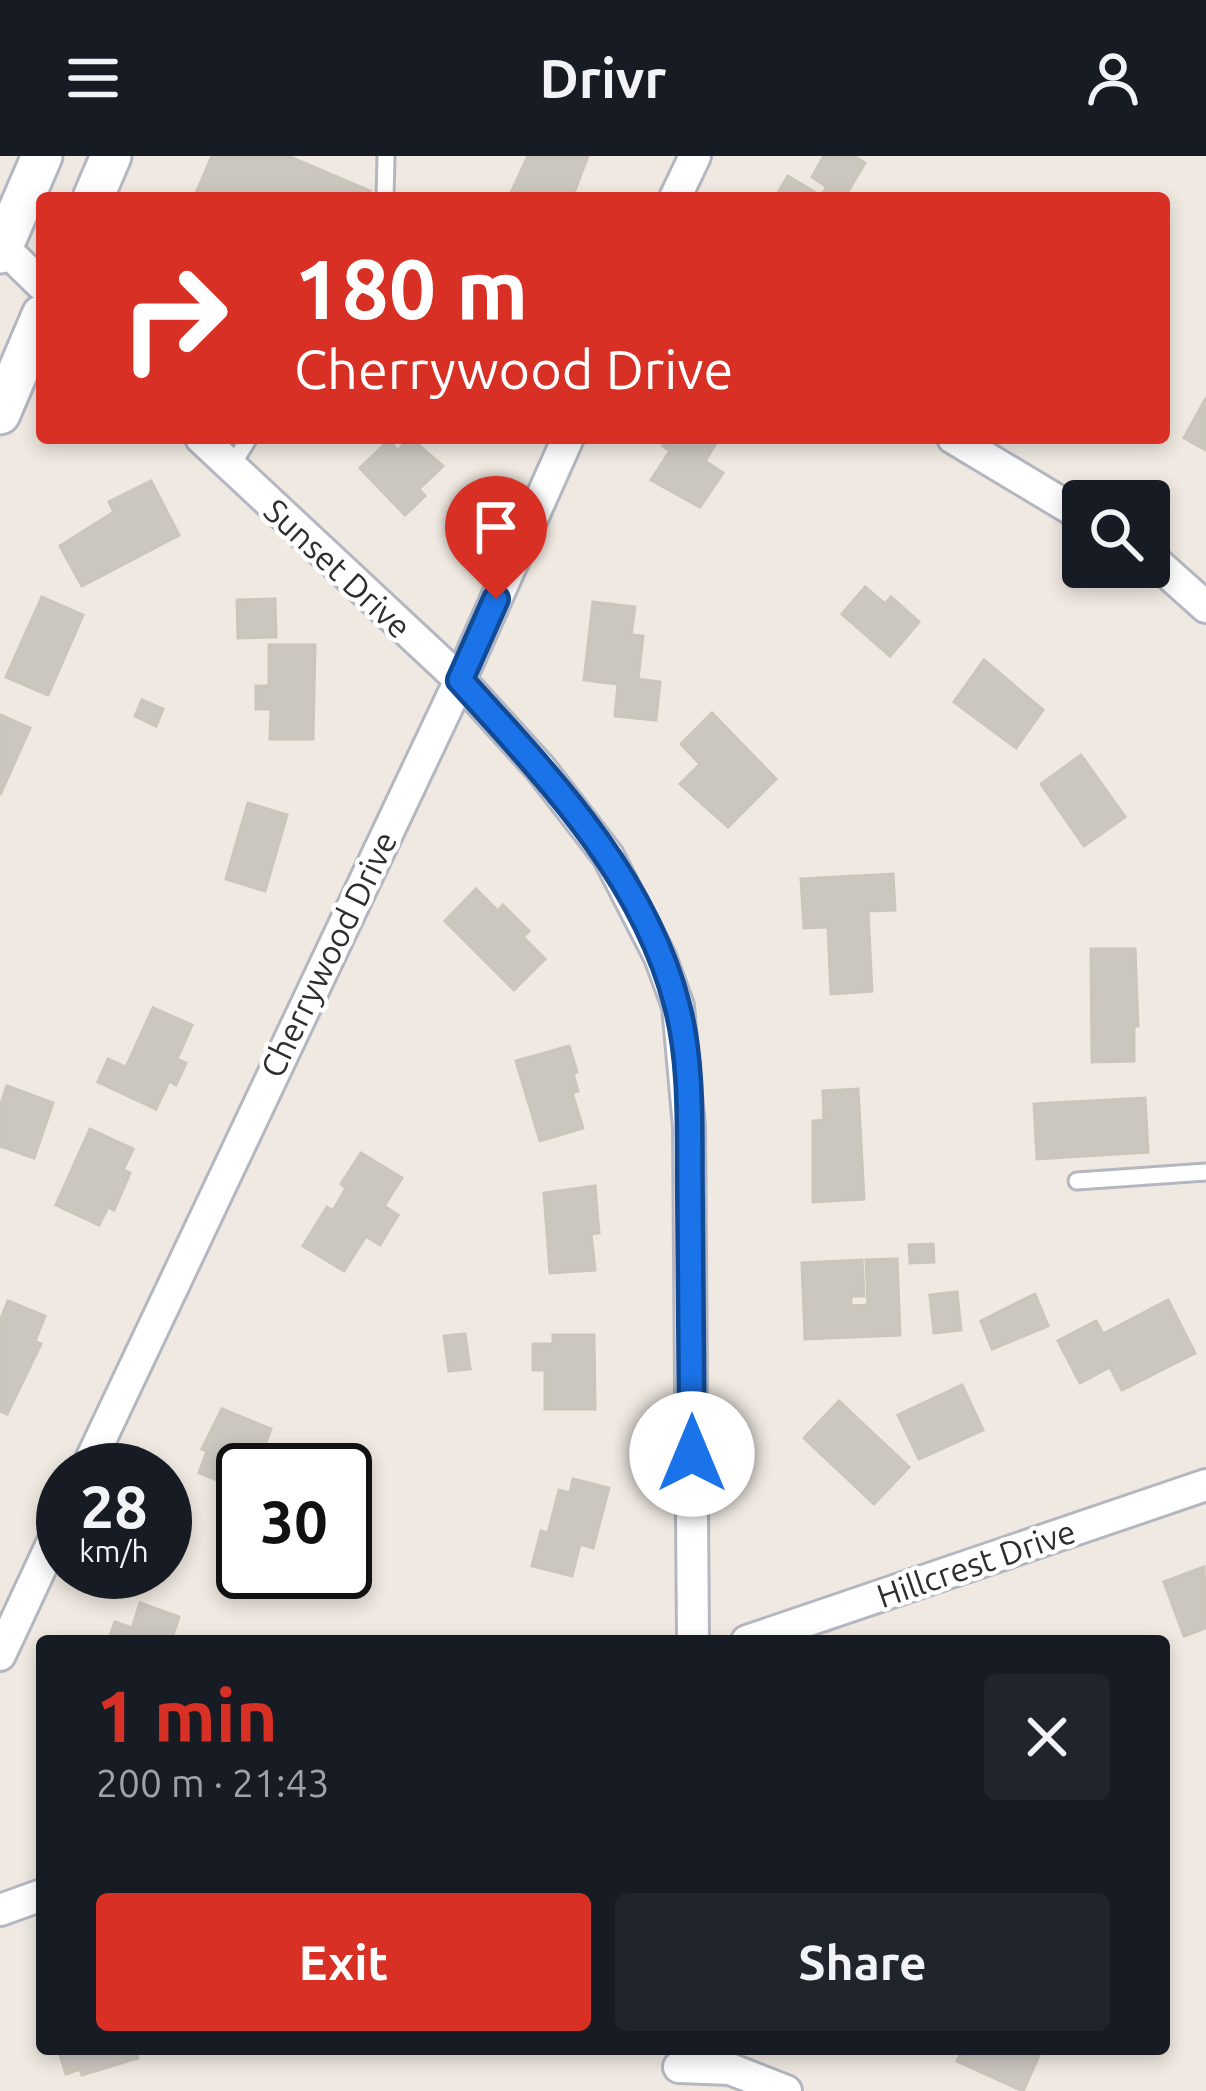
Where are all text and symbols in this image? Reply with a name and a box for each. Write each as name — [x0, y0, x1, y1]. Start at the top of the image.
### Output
icon: menu — [60, 45, 126, 111]
icon: person — [1080, 45, 1146, 111]
text: Drivr — [540, 48, 666, 108]
icon: right — [96, 240, 252, 396]
text: 180 m — [294, 241, 528, 335]
text: Cherrywood Drive — [294, 339, 733, 399]
pin — [445, 476, 547, 599]
map controls — [1062, 480, 1170, 588]
button: search — [1062, 480, 1170, 588]
street label: Sunset Drive — [257, 491, 419, 645]
icon: arrive — [463, 494, 529, 560]
street label: Cherrywood Drive — [253, 825, 403, 1083]
position arrow — [629, 1391, 755, 1517]
speed limit sign: 30 — [216, 1443, 372, 1599]
text: 28 — [80, 1472, 148, 1539]
street label: Hillcrest Drive — [872, 1512, 1080, 1614]
text: km/h — [79, 1534, 149, 1568]
button: close — [984, 1674, 1110, 1800]
text: 1 min — [96, 1675, 278, 1756]
text: 200 m · 21:43 — [96, 1761, 330, 1804]
button: Exit — [96, 1893, 591, 2031]
button: Share — [615, 1893, 1110, 2031]

